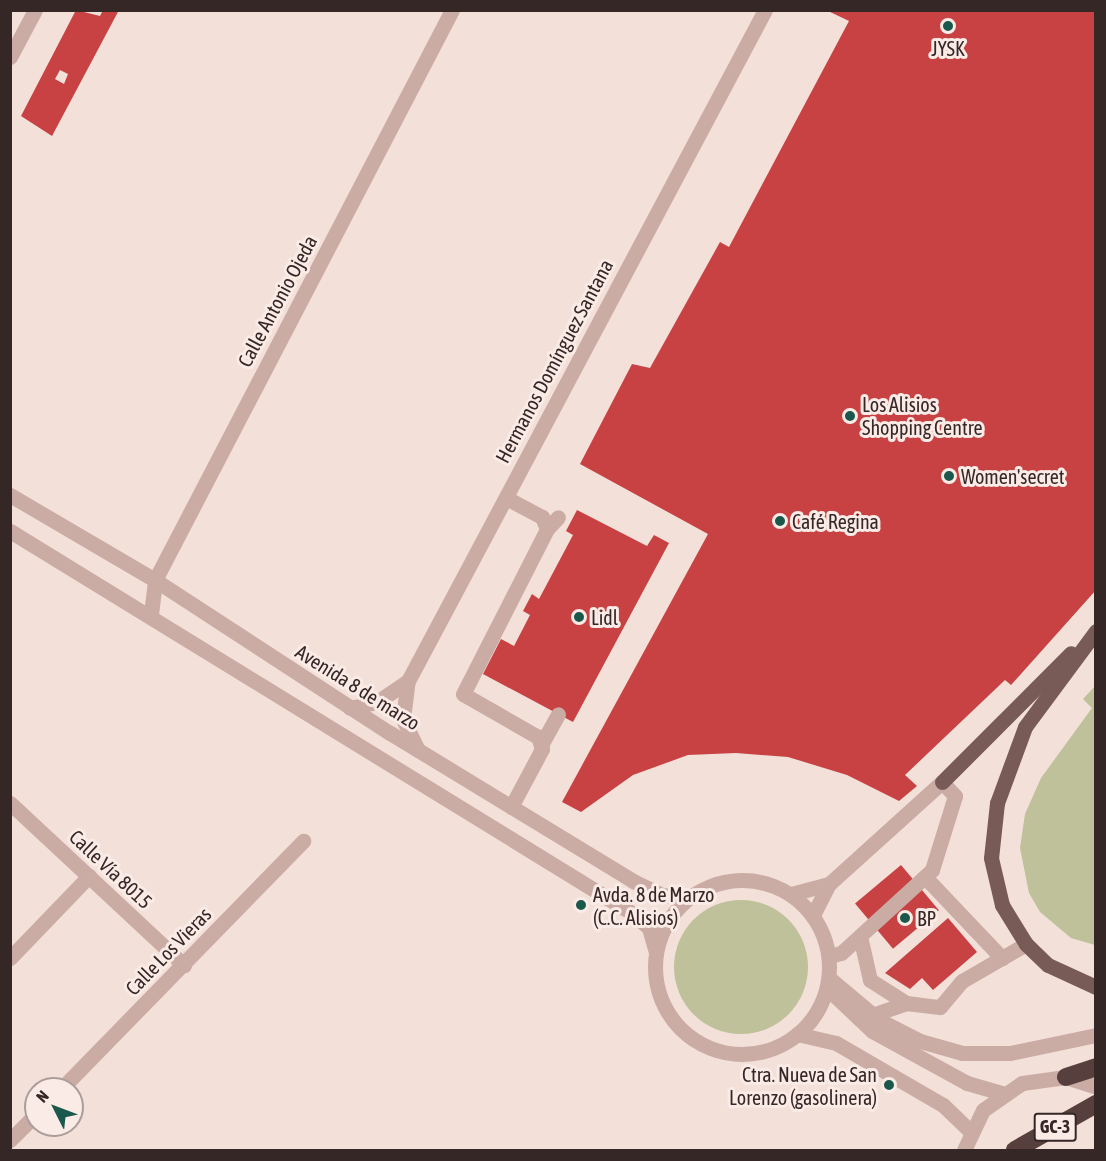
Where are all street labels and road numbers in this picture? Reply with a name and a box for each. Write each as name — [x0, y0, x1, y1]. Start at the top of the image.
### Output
street label: Calle Antonio Ojeda — [232, 231, 322, 371]
street label: Hermanos Domínguez Santana — [490, 255, 618, 467]
street label: Avenida 8 de marzo — [291, 639, 425, 735]
street label: Calle Vía 8015 — [65, 825, 157, 913]
street label: Calle Los Vieras — [120, 902, 216, 1000]
road number: GC-3 — [1032, 1112, 1078, 1142]

